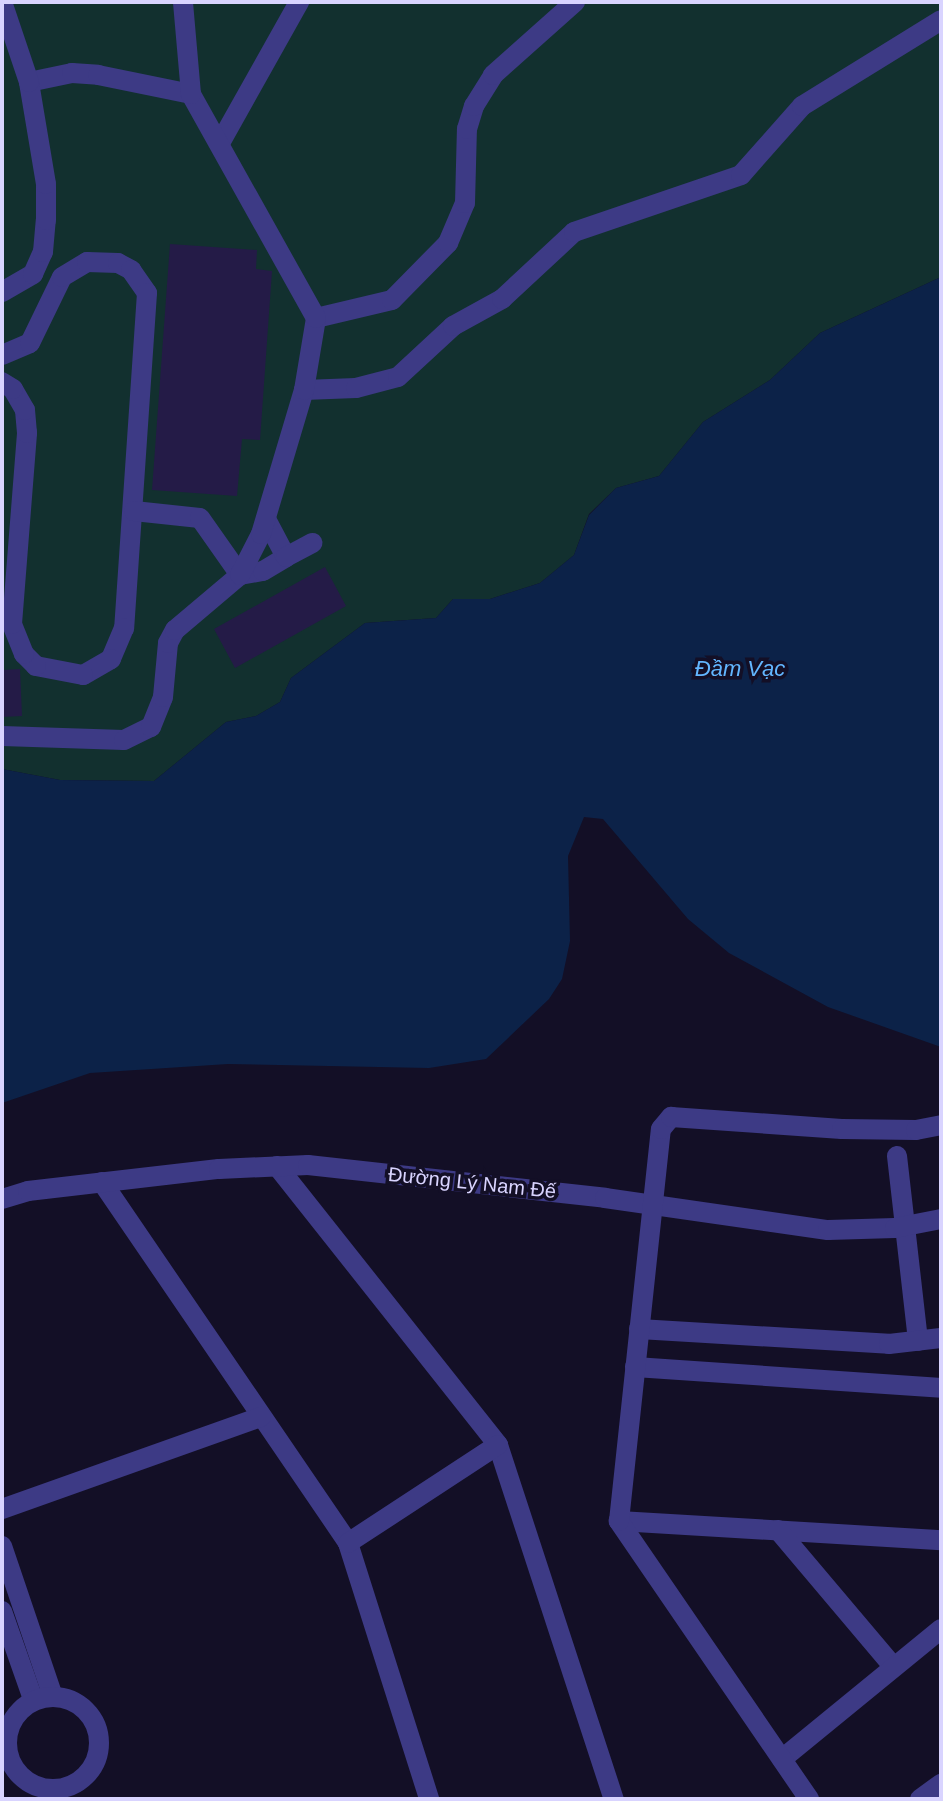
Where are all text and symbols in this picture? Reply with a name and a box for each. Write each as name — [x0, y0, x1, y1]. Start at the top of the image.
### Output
water label: Đầm Vạc — [695, 656, 785, 682]
street label: Đường Lý Nam Đế — [387, 1162, 557, 1204]

